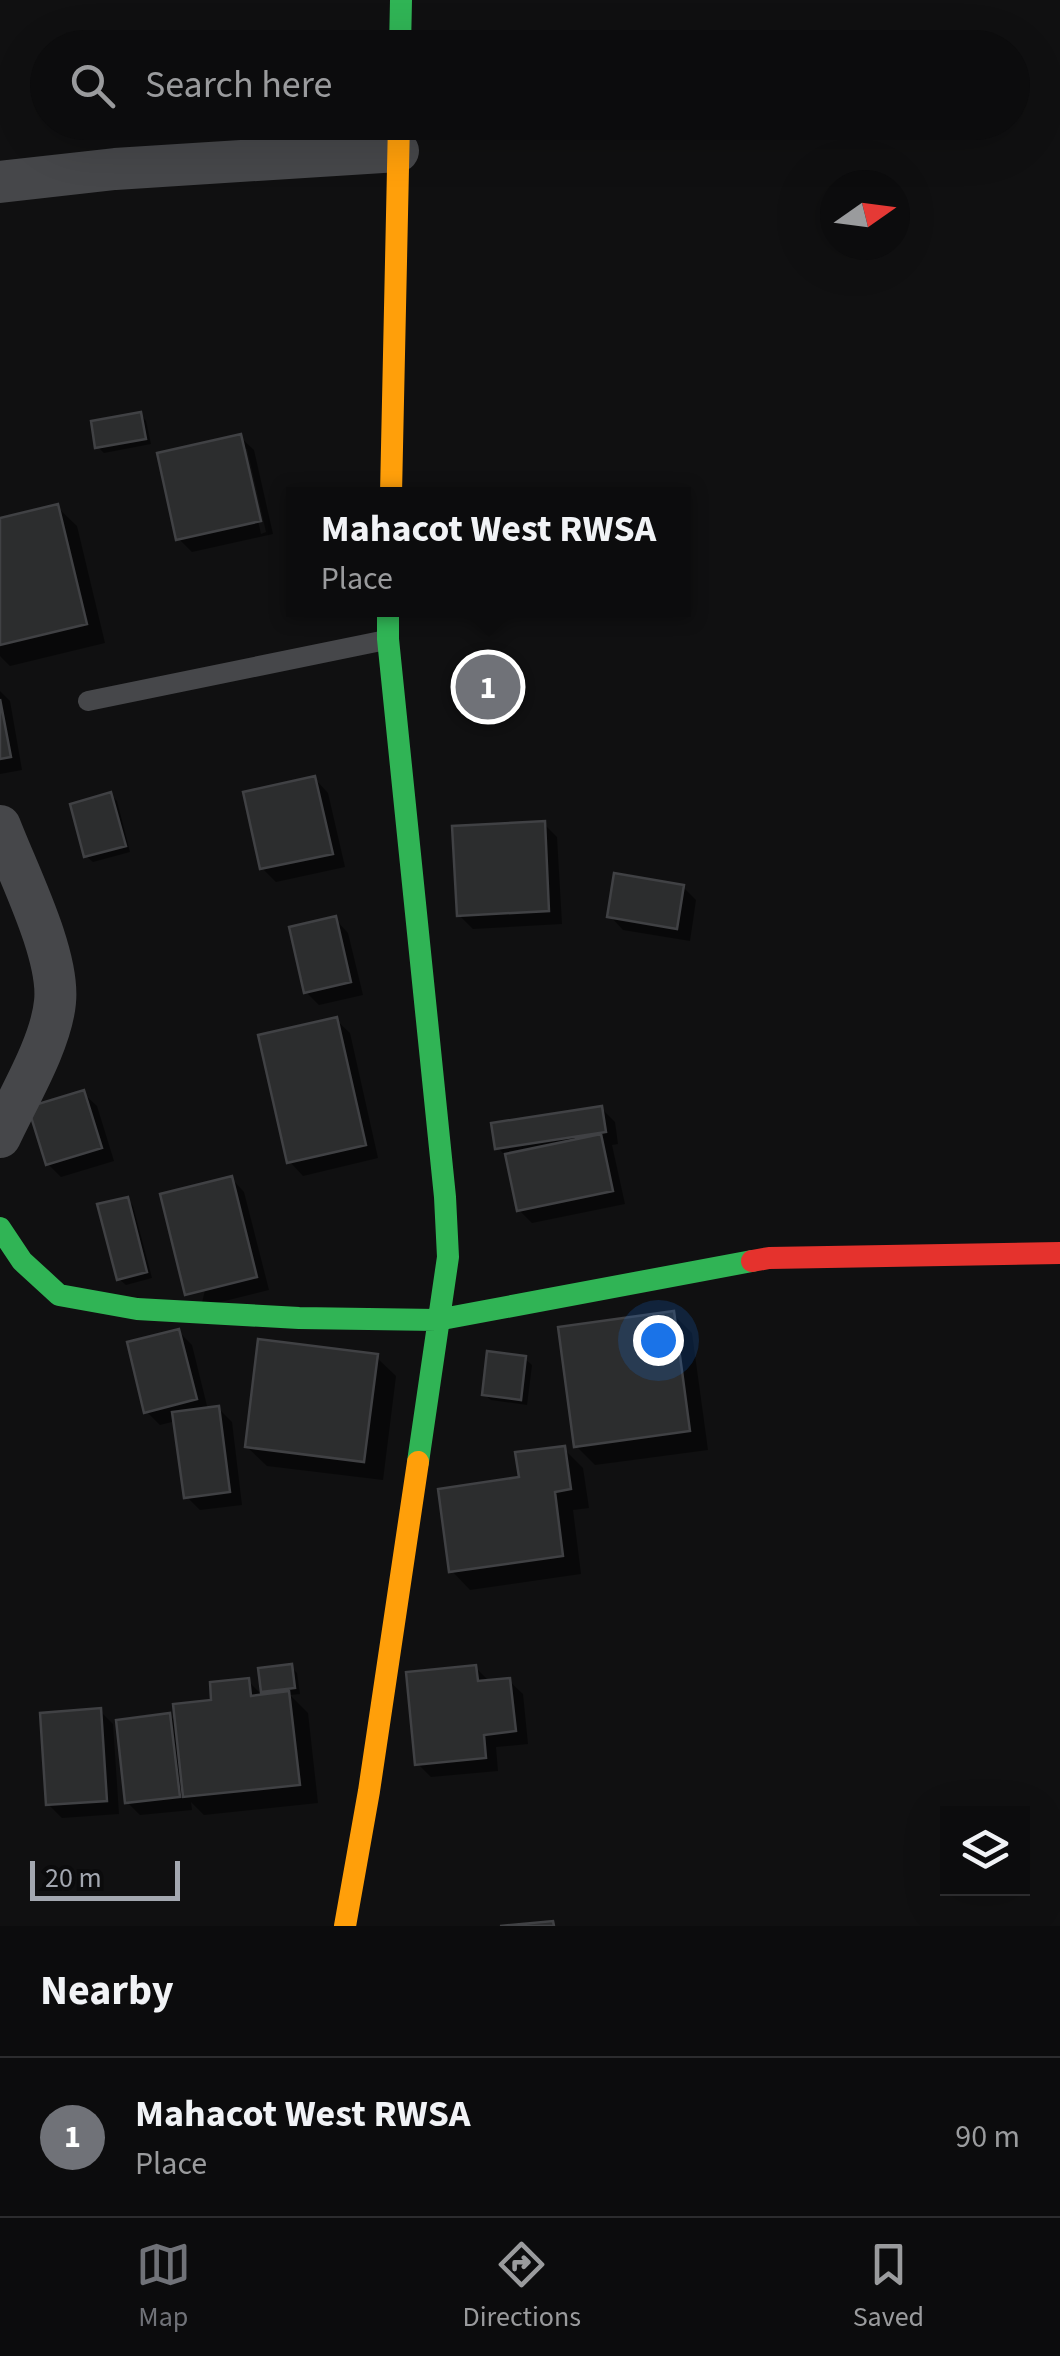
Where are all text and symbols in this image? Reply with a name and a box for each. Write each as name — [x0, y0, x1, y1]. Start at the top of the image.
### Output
search box — [30, 30, 1030, 140]
icon: search — [65, 58, 120, 113]
text: Search here — [145, 58, 332, 112]
north arrow — [820, 170, 910, 260]
popup — [286, 487, 691, 617]
text: Mahacot West RWSA — [321, 502, 656, 556]
text: Place — [321, 556, 393, 602]
pin: 1 — [456, 650, 520, 724]
your location — [633, 1315, 684, 1366]
map controls — [940, 1806, 1030, 1896]
button: layers — [940, 1806, 1030, 1896]
scale bar — [30, 1856, 180, 1900]
text: 20 m — [45, 1858, 102, 1898]
text: Nearby — [40, 1961, 174, 2021]
text: Mahacot West RWSA — [135, 2087, 471, 2141]
text: 1 — [64, 2114, 81, 2160]
text: 90 m — [955, 2114, 1020, 2160]
text: Place — [135, 2141, 207, 2187]
tab: Map — [136, 2237, 191, 2337]
tab: Directions — [463, 2237, 581, 2337]
tab: Saved — [853, 2237, 924, 2337]

